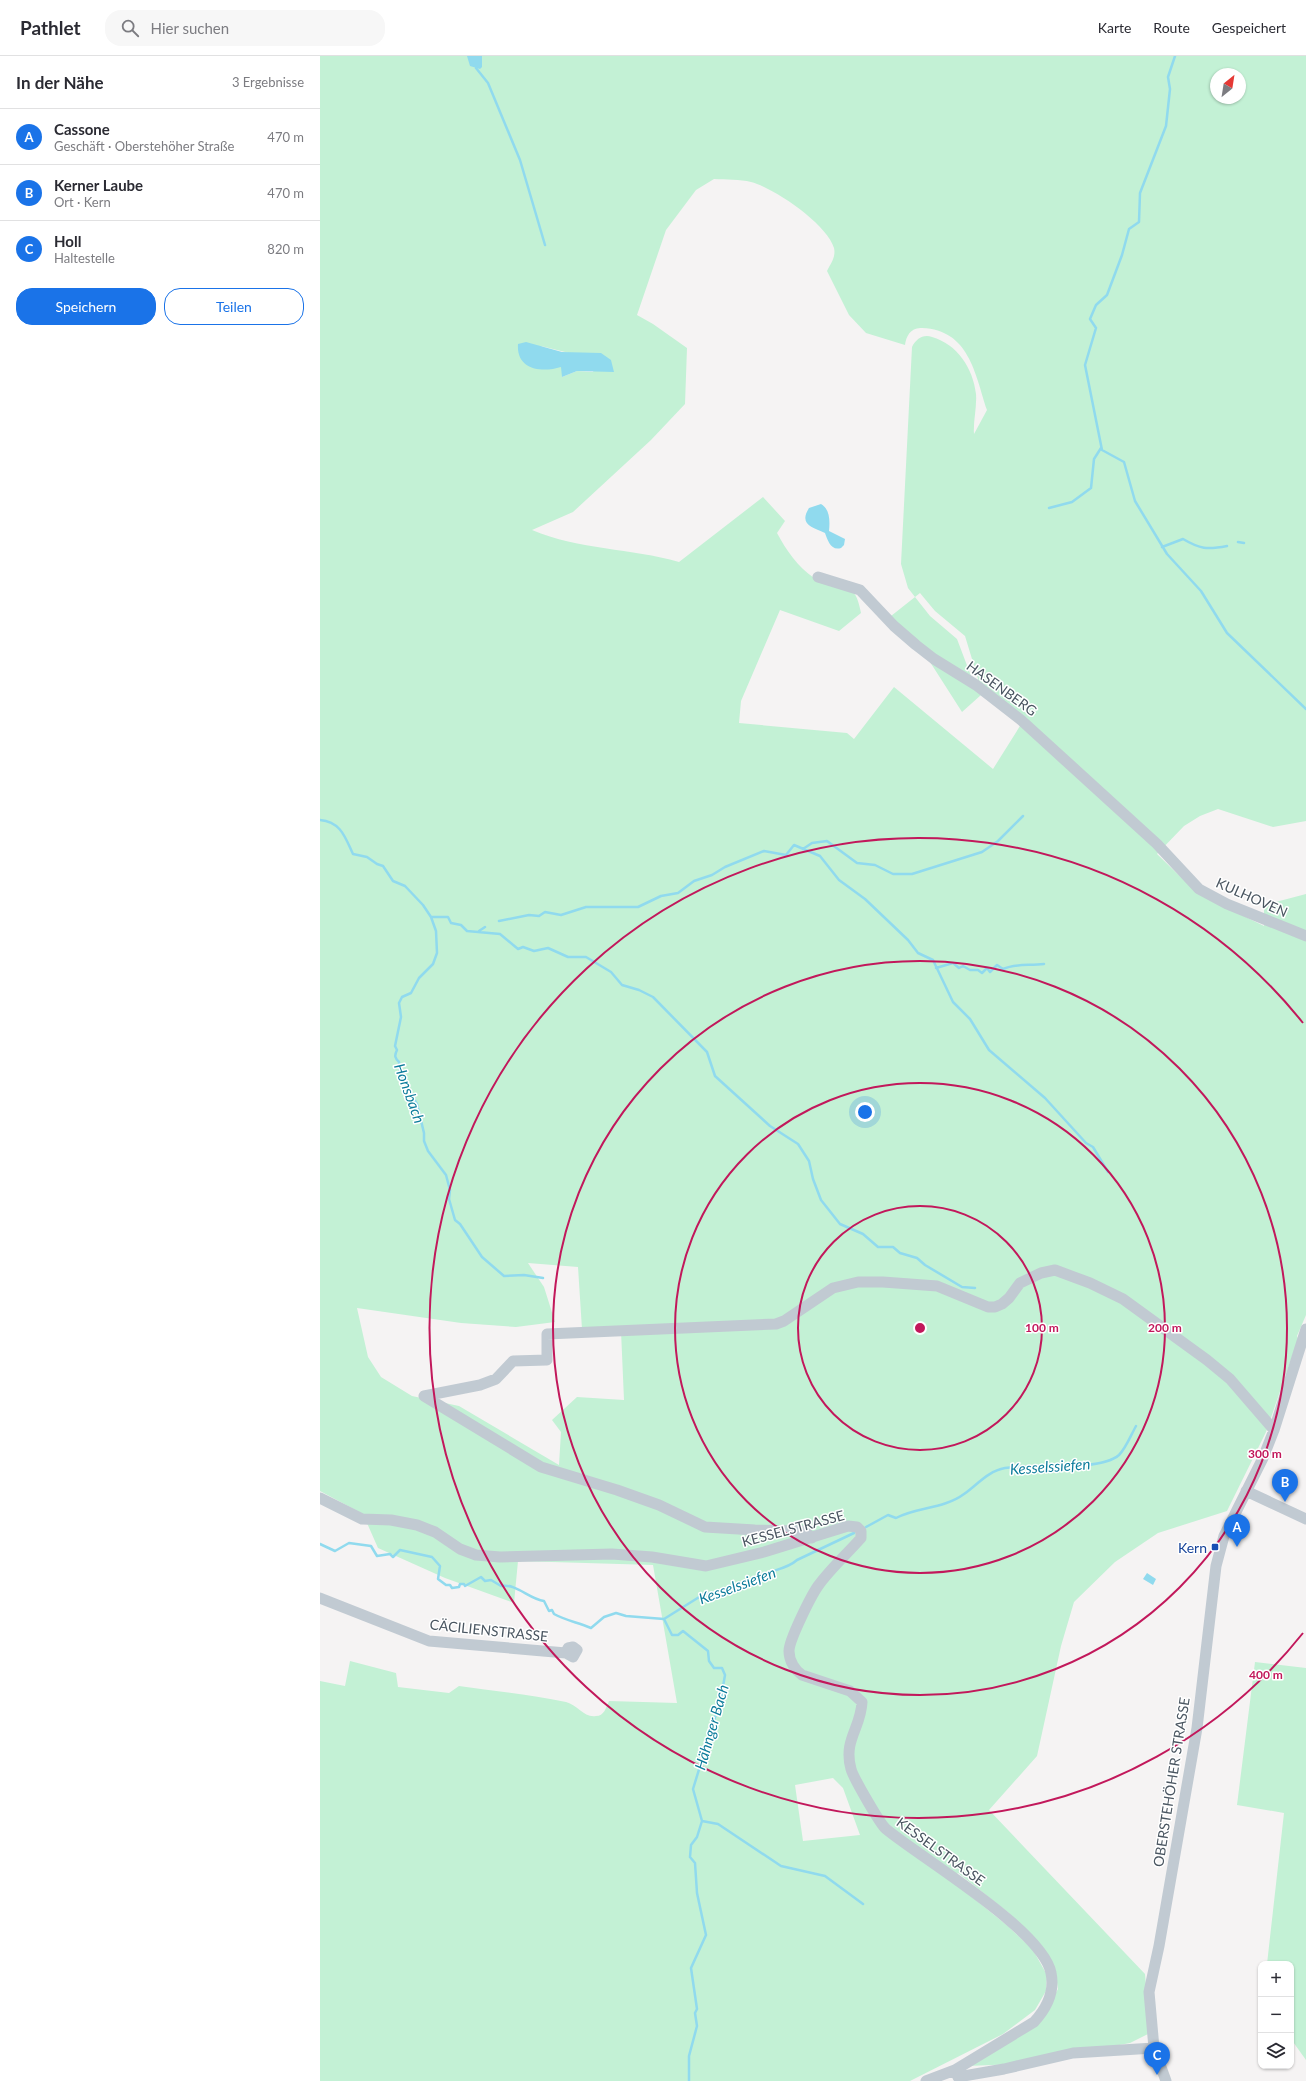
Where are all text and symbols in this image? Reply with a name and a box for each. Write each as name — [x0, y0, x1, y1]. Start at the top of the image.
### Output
search box — [105, 10, 385, 46]
text: Pathlet — [20, 16, 81, 39]
icon: search — [119, 17, 141, 39]
text: Hier suchen — [151, 19, 229, 37]
text: Karte — [1098, 19, 1131, 36]
text: Route — [1153, 19, 1190, 36]
text: Gespeichert — [1212, 19, 1286, 36]
north arrow — [1210, 68, 1246, 104]
text: In der Nähe — [16, 72, 104, 93]
text: 3 Ergebnisse — [232, 74, 304, 90]
text: Cassone — [54, 120, 110, 138]
text: A — [24, 129, 34, 145]
text: 470 m — [267, 129, 304, 145]
text: Geschäft · Oberstehöher Straße — [54, 138, 234, 154]
text: Kerner Laube — [54, 176, 143, 194]
text: B — [25, 185, 33, 201]
text: 470 m — [267, 185, 304, 201]
text: Ort · Kern — [54, 194, 111, 210]
text: Holl — [54, 232, 81, 250]
text: C — [25, 241, 33, 257]
text: 820 m — [267, 241, 304, 257]
text: Haltestelle — [54, 250, 115, 266]
button: Speichern — [16, 288, 156, 325]
button: Teilen — [164, 288, 304, 325]
street label: HASENBERG — [964, 657, 1040, 719]
street label: KULHOVEN — [1214, 874, 1290, 920]
water label: Honsbach — [391, 1061, 429, 1126]
your location — [855, 1102, 875, 1122]
text: 100 m — [1025, 1320, 1059, 1335]
text: 200 m — [1148, 1320, 1182, 1335]
centre of rings — [913, 1321, 927, 1335]
text: 300 m — [1248, 1446, 1282, 1461]
water label: Kesselssiefen — [1009, 1454, 1091, 1478]
pin: B — [1272, 1469, 1298, 1502]
street label: KESSELSTRASSE — [740, 1506, 846, 1550]
pin: A — [1224, 1514, 1250, 1547]
place label: Kern — [1178, 1539, 1207, 1556]
marker: Kern — [1210, 1542, 1220, 1552]
water label: Kesselssiefen — [696, 1563, 778, 1607]
street label: CÄCILIENSTRASSE — [429, 1615, 549, 1645]
text: 400 m — [1249, 1667, 1283, 1682]
water label: Hähnger Bach — [690, 1682, 732, 1772]
street label: OBERSTEHÖHER STRASSE — [1149, 1696, 1193, 1868]
street label: KESSELSTRASSE — [893, 1813, 989, 1889]
map controls — [1258, 1961, 1294, 2069]
button: + — [1258, 1961, 1294, 1997]
button: − — [1258, 1997, 1294, 2033]
button: layers — [1258, 2033, 1294, 2069]
pin: C — [1144, 2042, 1170, 2075]

